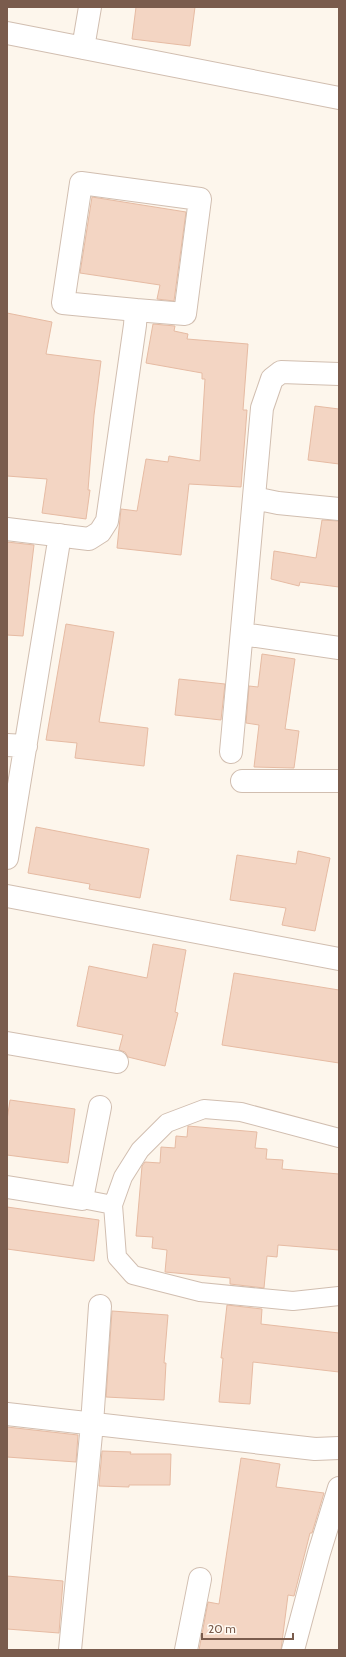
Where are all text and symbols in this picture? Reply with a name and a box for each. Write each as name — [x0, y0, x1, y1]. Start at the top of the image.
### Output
scale bar — [202, 1615, 293, 1641]
text: 20 m — [208, 1621, 236, 1636]

